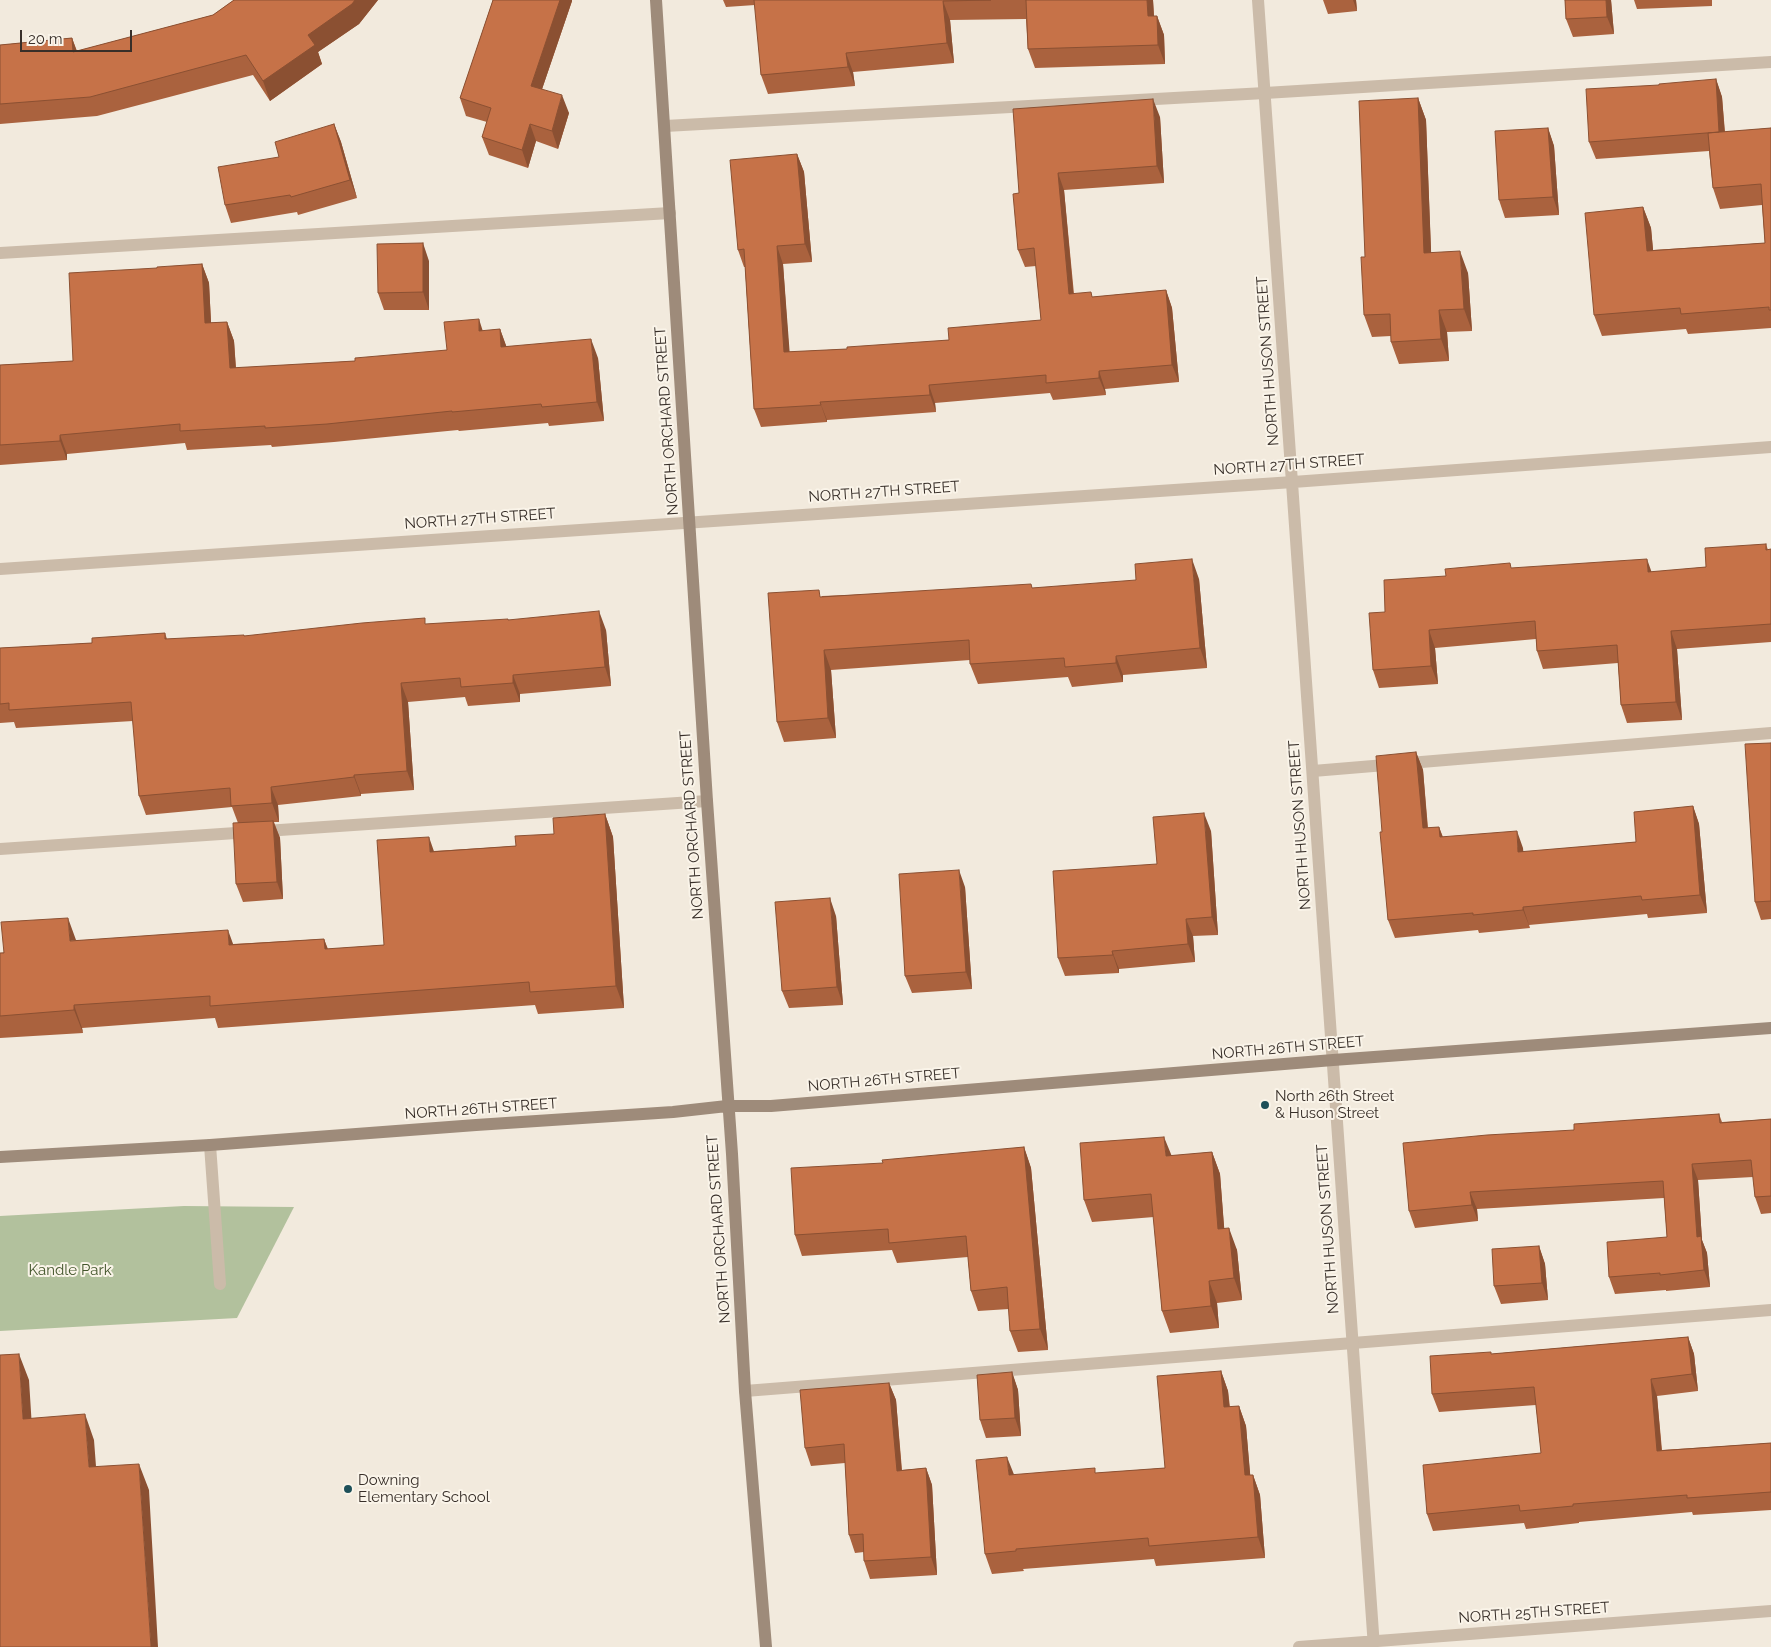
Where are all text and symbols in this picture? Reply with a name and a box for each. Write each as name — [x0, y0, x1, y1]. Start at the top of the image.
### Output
scale bar — [22, 20, 135, 52]
text: 20 m — [28, 30, 63, 48]
street label: NORTH HUSON STREET — [1253, 275, 1283, 447]
street label: NORTH ORCHARD STREET — [651, 326, 683, 516]
street label: NORTH 27TH STREET — [1213, 451, 1365, 479]
street label: NORTH 27TH STREET — [808, 478, 960, 506]
street label: NORTH 27TH STREET — [404, 505, 556, 533]
street label: NORTH ORCHARD STREET — [676, 730, 708, 920]
street label: NORTH HUSON STREET — [1285, 739, 1315, 911]
street label: NORTH 26TH STREET — [1211, 1032, 1365, 1064]
street label: NORTH 26TH STREET — [807, 1064, 961, 1096]
place label: North 26th Street & Huson Street — [1275, 1087, 1394, 1122]
street label: NORTH 26TH STREET — [404, 1095, 558, 1123]
marker: North 26th Street & Huson Street — [1259, 1099, 1271, 1111]
street label: NORTH ORCHARD STREET — [703, 1134, 735, 1324]
street label: NORTH HUSON STREET — [1313, 1143, 1343, 1315]
park label: Kandle Park — [28, 1261, 112, 1279]
place label: Downing Elementary School — [358, 1471, 490, 1506]
marker: Downing Elementary School — [342, 1483, 354, 1495]
street label: NORTH 25TH STREET — [1458, 1599, 1610, 1627]

